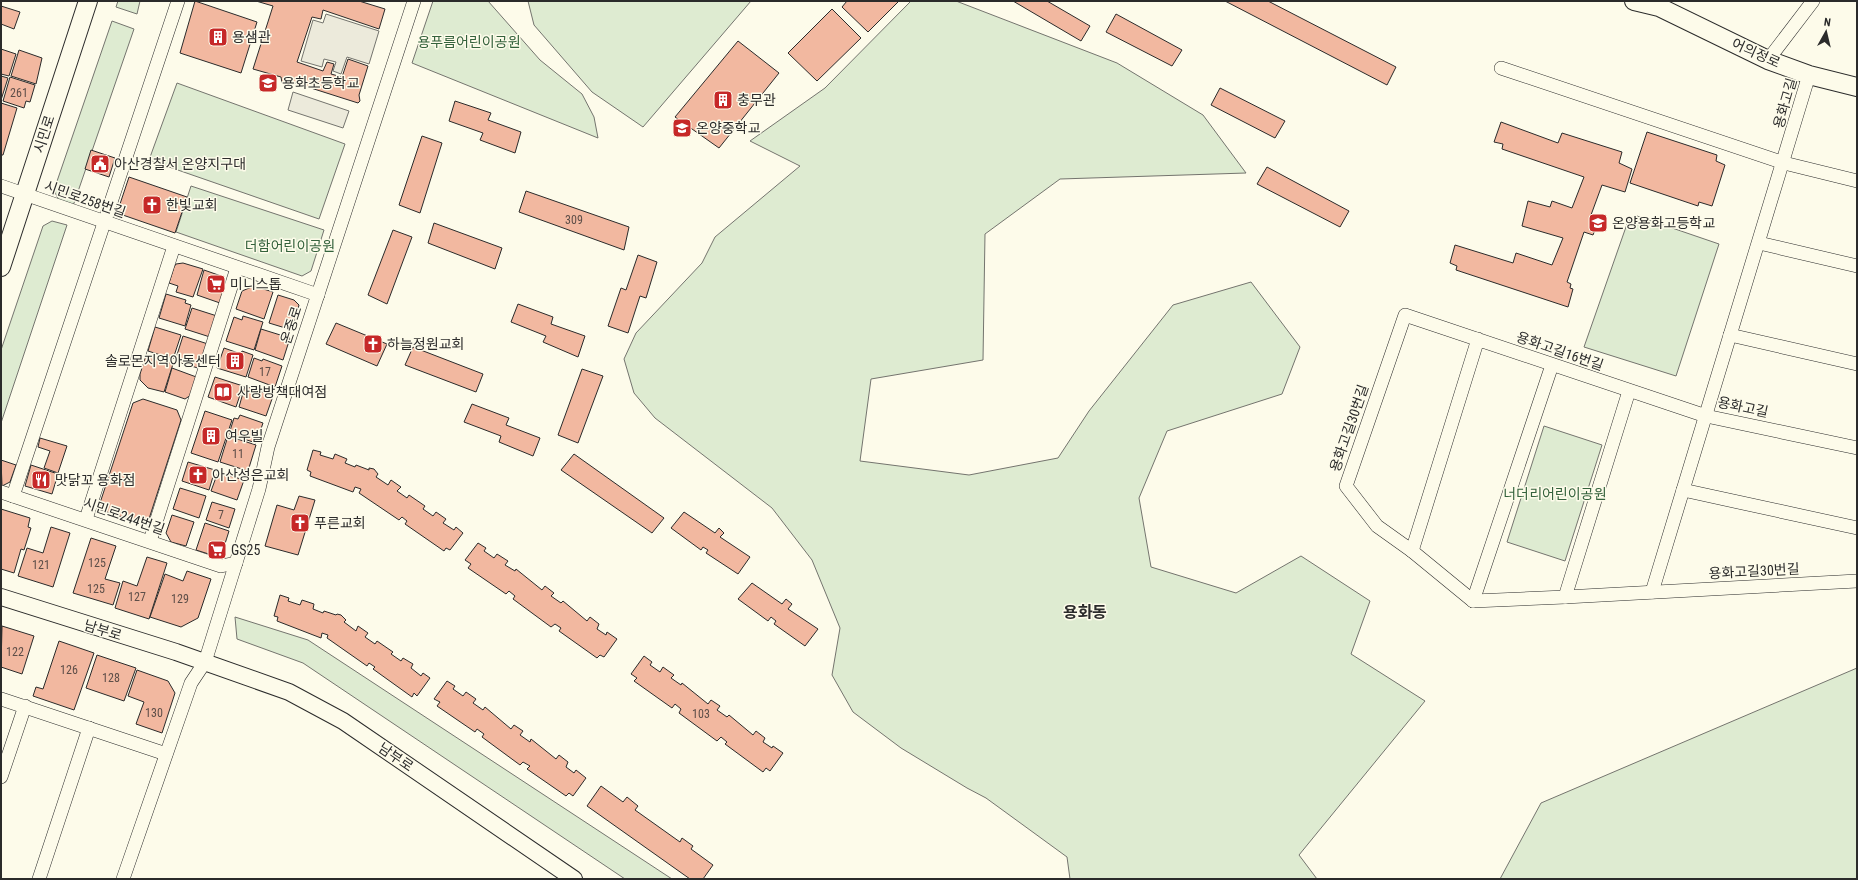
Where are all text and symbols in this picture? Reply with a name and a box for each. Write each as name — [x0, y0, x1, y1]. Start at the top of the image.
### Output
north arrow — [1806, 12, 1846, 52]
text: N — [1823, 16, 1832, 30]
building icon: 용샘관 — [207, 26, 229, 48]
place label: 용샘관 — [232, 29, 271, 45]
park label: 용푸름어린이공원 — [417, 34, 521, 50]
street label: 어의정로 — [1729, 35, 1783, 71]
school or university icon: 용화초등학교 — [257, 72, 279, 94]
place label: 용화초등학교 — [282, 75, 359, 91]
street label: 용화고길 — [1770, 76, 1800, 130]
house number: 261 — [10, 86, 28, 100]
building icon: 충무관 — [712, 89, 734, 111]
place label: 충무관 — [737, 92, 776, 108]
street label: 시민로 — [30, 113, 58, 155]
school or university icon: 온양중학교 — [671, 117, 693, 139]
place label: 온양중학교 — [696, 120, 761, 136]
public building icon: 아산경찰서 온양지구대 — [89, 153, 111, 175]
place label: 아산경찰서 온양지구대 — [114, 156, 246, 172]
street label: 시민로258번길 — [42, 178, 128, 220]
church icon: 한빛교회 — [141, 194, 163, 216]
place label: 한빛교회 — [166, 197, 218, 213]
school or university icon: 온양용화고등학교 — [1587, 212, 1609, 234]
house number: 309 — [565, 213, 583, 227]
place label: 온양용화고등학교 — [1612, 215, 1715, 231]
park label: 더함어린이공원 — [245, 238, 335, 254]
supermarket icon: 미니스톱 — [205, 273, 227, 295]
place label: 미니스톱 — [230, 276, 282, 292]
street label: 온중로 — [277, 304, 305, 346]
street label: 용화고길16번길 — [1514, 329, 1606, 373]
church icon: 하늘정원교회 — [362, 333, 384, 355]
place label: 하늘정원교회 — [387, 336, 464, 352]
building icon: 솔로몬지역아동센터 — [224, 350, 246, 372]
place label: 솔로몬지역아동센터 — [105, 353, 221, 369]
house number: 17 — [259, 365, 271, 379]
library icon: 사랑방책대여점 — [212, 381, 234, 403]
street label: 용화고길30번길 — [1327, 382, 1371, 474]
place label: 사랑방책대여점 — [237, 384, 327, 400]
street label: 용화고길 — [1716, 394, 1770, 420]
building icon: 여우빌 — [200, 425, 222, 447]
place label: 여우빌 — [225, 428, 264, 444]
house number: 11 — [232, 447, 244, 461]
church icon: 아산성은교회 — [187, 464, 209, 486]
place label: 아산성은교회 — [212, 467, 289, 483]
restaurant icon: 맛닭꼬 용화점 — [30, 469, 52, 491]
place label: 맛닭꼬 용화점 — [55, 472, 136, 488]
park label: 너더리어린이공원 — [1503, 486, 1607, 502]
street label: 시민로244번길 — [81, 495, 167, 537]
house number: 7 — [218, 508, 224, 522]
church icon: 푸른교회 — [289, 512, 311, 534]
place label: 푸른교회 — [314, 515, 366, 531]
supermarket icon: GS25 — [206, 539, 228, 561]
place label: GS25 — [231, 542, 260, 558]
house number: 125 — [88, 556, 106, 570]
house number: 121 — [32, 558, 50, 572]
street label: 용화고길30번길 — [1708, 561, 1800, 581]
house number: 125 — [87, 582, 105, 596]
house number: 127 — [128, 590, 146, 604]
house number: 129 — [171, 592, 189, 606]
district label: 용화동 — [1063, 603, 1107, 622]
street label: 남부로 — [82, 617, 124, 643]
house number: 122 — [6, 645, 24, 659]
house number: 126 — [60, 663, 78, 677]
house number: 128 — [102, 671, 120, 685]
house number: 130 — [145, 706, 163, 720]
house number: 103 — [692, 707, 710, 721]
street label: 남부로 — [376, 740, 417, 775]

